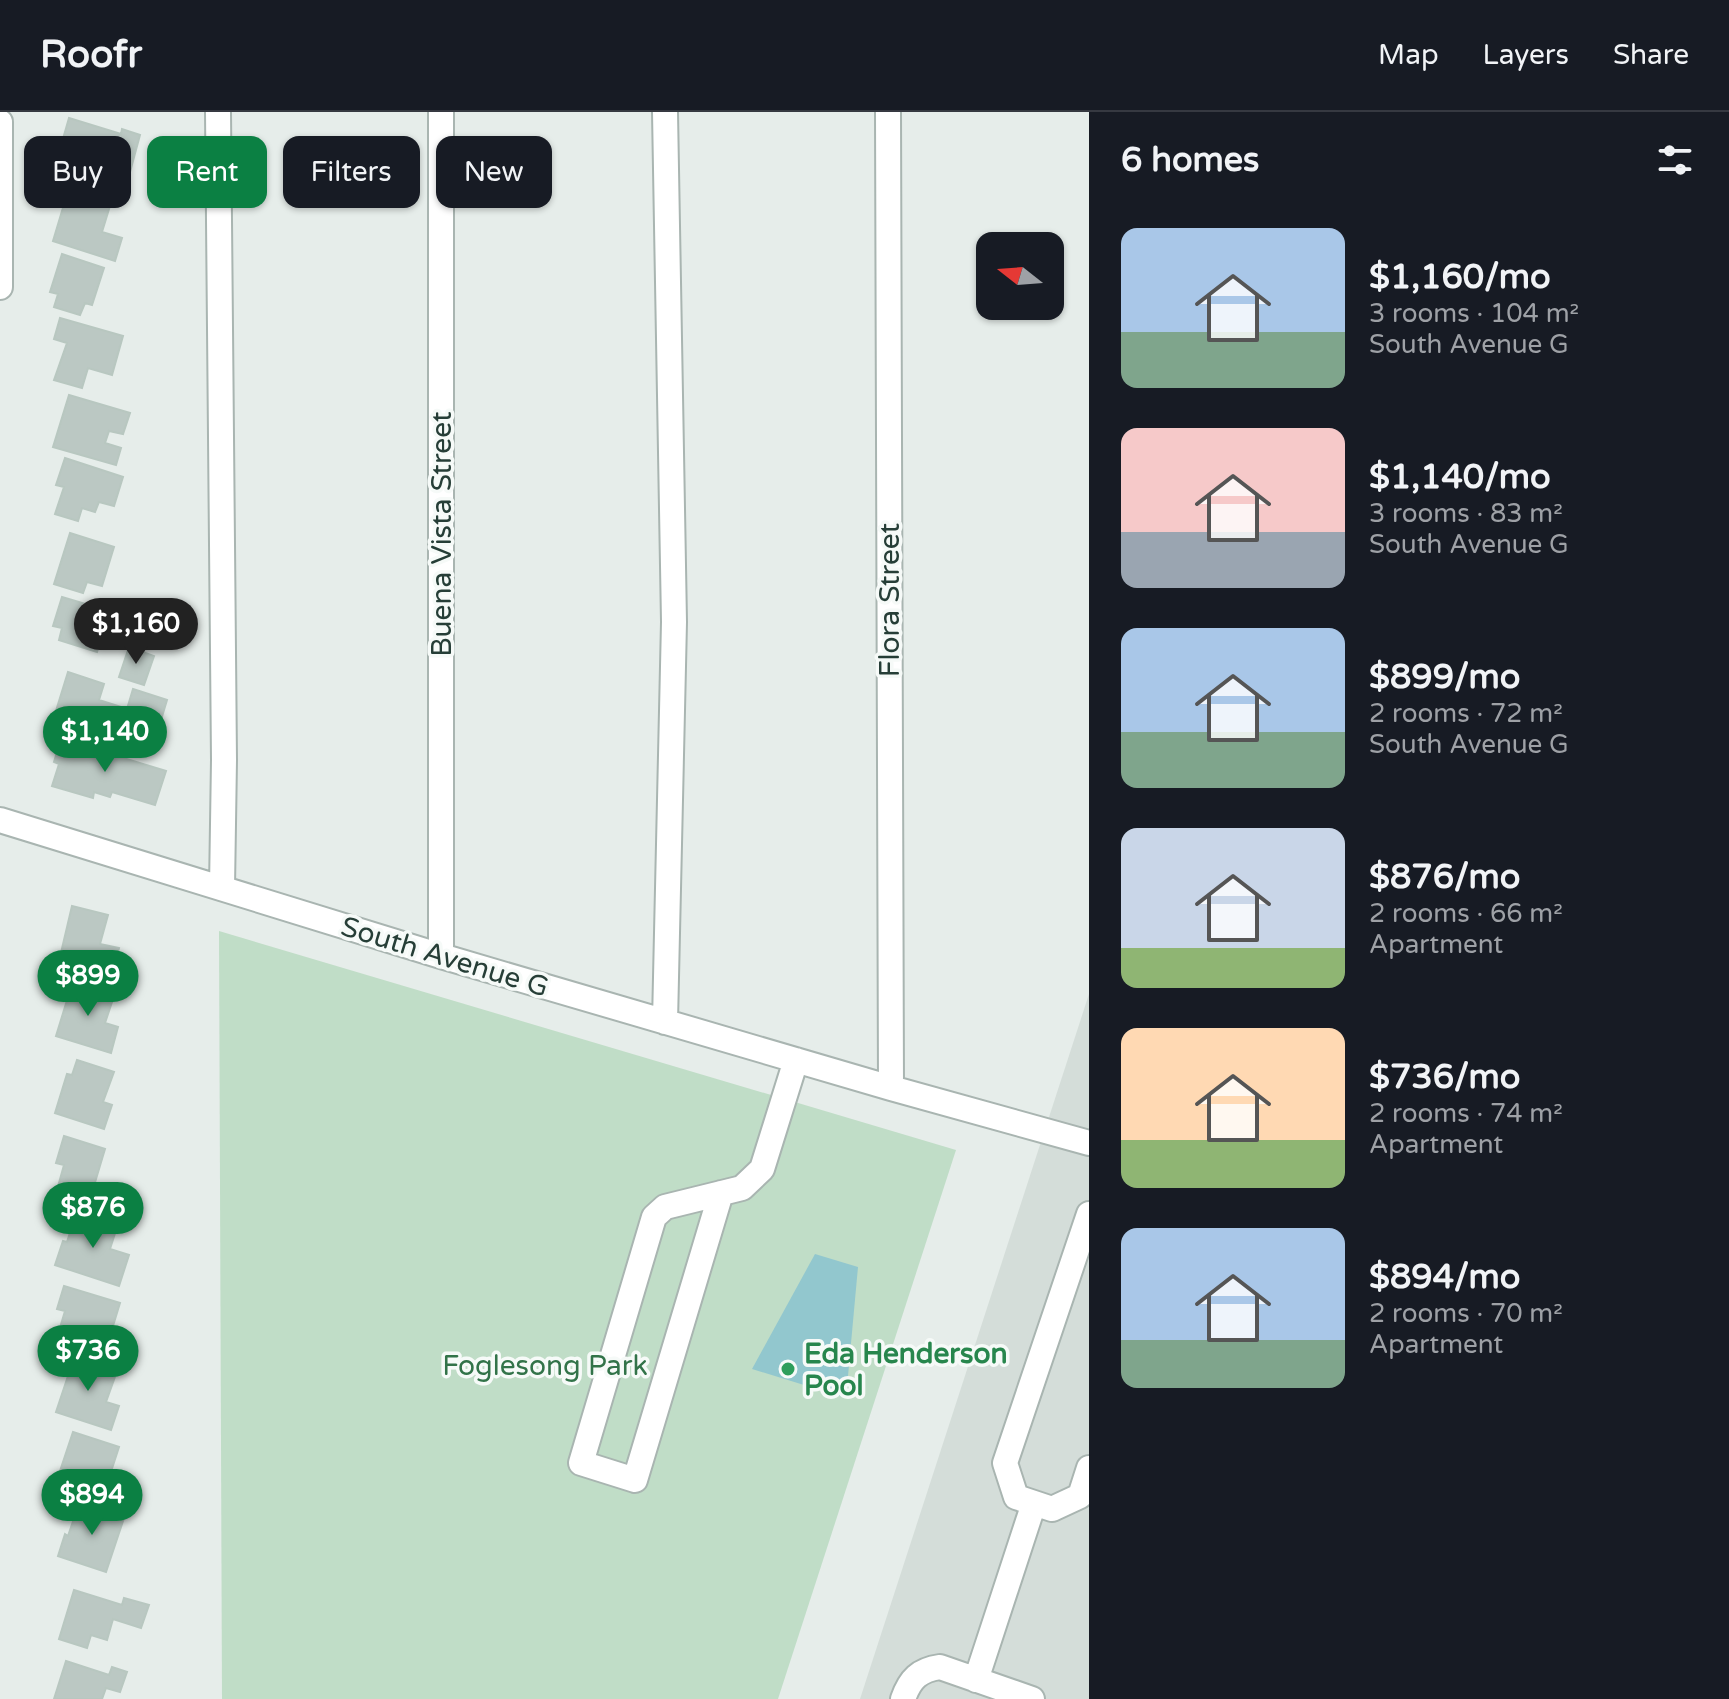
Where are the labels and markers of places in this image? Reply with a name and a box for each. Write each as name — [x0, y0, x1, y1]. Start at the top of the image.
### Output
pin: $1,160 — [71, 598, 201, 666]
pin: $1,140 — [40, 706, 170, 774]
pin: $899 — [41, 950, 135, 1018]
pin: $876 — [46, 1182, 140, 1250]
pin: $736 — [41, 1325, 135, 1393]
place label: Eda Henderson Pool — [804, 1337, 1008, 1403]
marker: Eda Henderson Pool — [779, 1360, 797, 1378]
pin: $894 — [45, 1469, 139, 1537]

